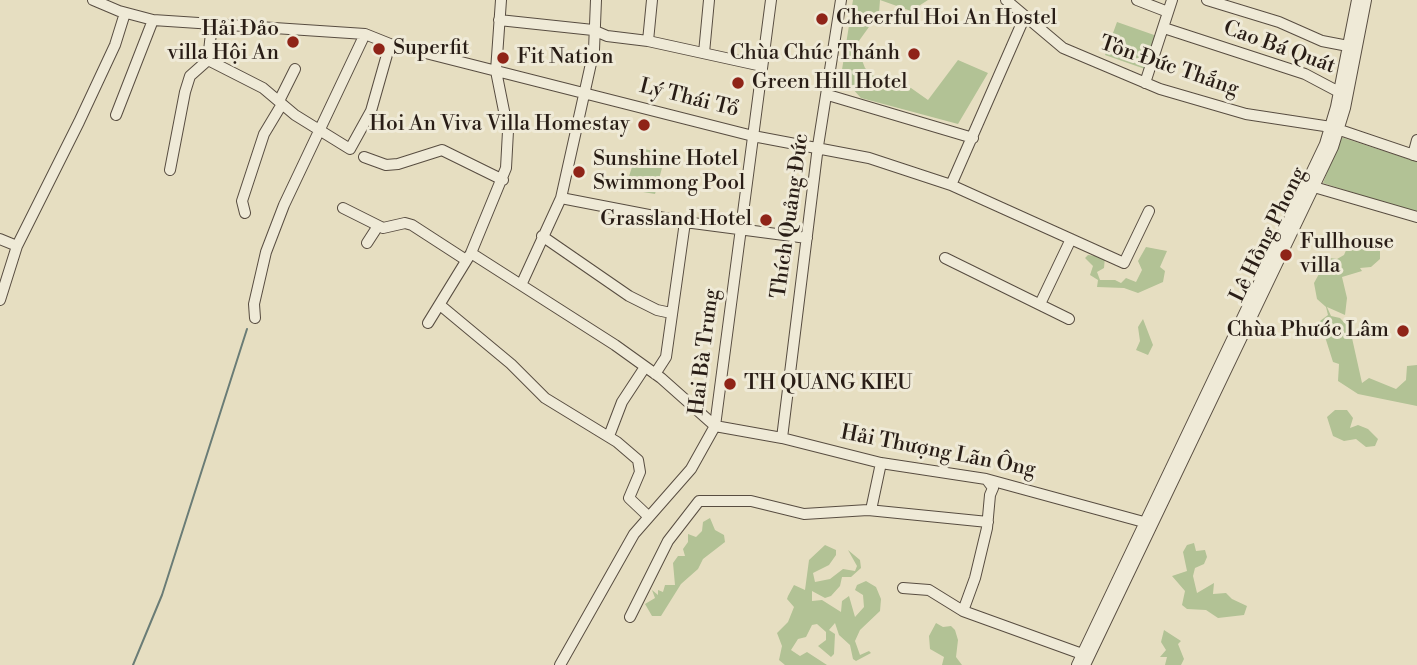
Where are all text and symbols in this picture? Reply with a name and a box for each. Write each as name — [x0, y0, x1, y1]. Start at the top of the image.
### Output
place label: Cheerful Hoi An Hostel — [836, 6, 1057, 32]
marker: Cheerful Hoi An Hostel — [814, 11, 830, 27]
street label: Cao Bá Quát — [1220, 16, 1338, 80]
place label: Hải Đảo villa Hội An — [167, 17, 279, 67]
street label: Tôn Đức Thắng — [1096, 31, 1242, 103]
marker: Hải Đảo villa Hội An — [285, 34, 301, 50]
place label: Superfit — [393, 36, 469, 62]
marker: Superfit — [371, 41, 387, 57]
place label: Chùa Chúc Thánh — [730, 41, 900, 67]
place label: Fit Nation — [517, 45, 614, 71]
marker: Chùa Chúc Thánh — [906, 46, 922, 62]
marker: Fit Nation — [495, 50, 511, 66]
place label: Green Hill Hotel — [752, 70, 907, 96]
street label: Lý Thái Tổ — [637, 75, 741, 123]
marker: Green Hill Hotel — [730, 75, 746, 91]
place label: Hoi An Viva Villa Homestay — [369, 112, 630, 138]
marker: Hoi An Viva Villa Homestay — [636, 117, 652, 133]
street label: Thích Quảng Đức — [767, 132, 815, 300]
place label: Sunshine Hotel Swimmong Pool — [593, 147, 745, 197]
street label: Lê Hồng Phong — [1225, 163, 1313, 307]
marker: Sunshine Hotel Swimmong Pool — [571, 164, 587, 180]
place label: Grassland Hotel — [600, 207, 752, 233]
marker: Grassland Hotel — [758, 212, 774, 228]
place label: Fullhouse villa — [1300, 230, 1394, 280]
marker: Fullhouse villa — [1278, 247, 1294, 263]
street label: Hai Bà Trưng — [685, 287, 725, 417]
place label: Chùa Phước Lâm — [1227, 318, 1389, 344]
marker: Chùa Phước Lâm — [1395, 323, 1411, 339]
place label: TH QUANG KIEU — [744, 371, 913, 397]
marker: TH QUANG KIEU — [722, 376, 738, 392]
street label: Hải Thượng Lãn Ông — [838, 421, 1038, 483]

